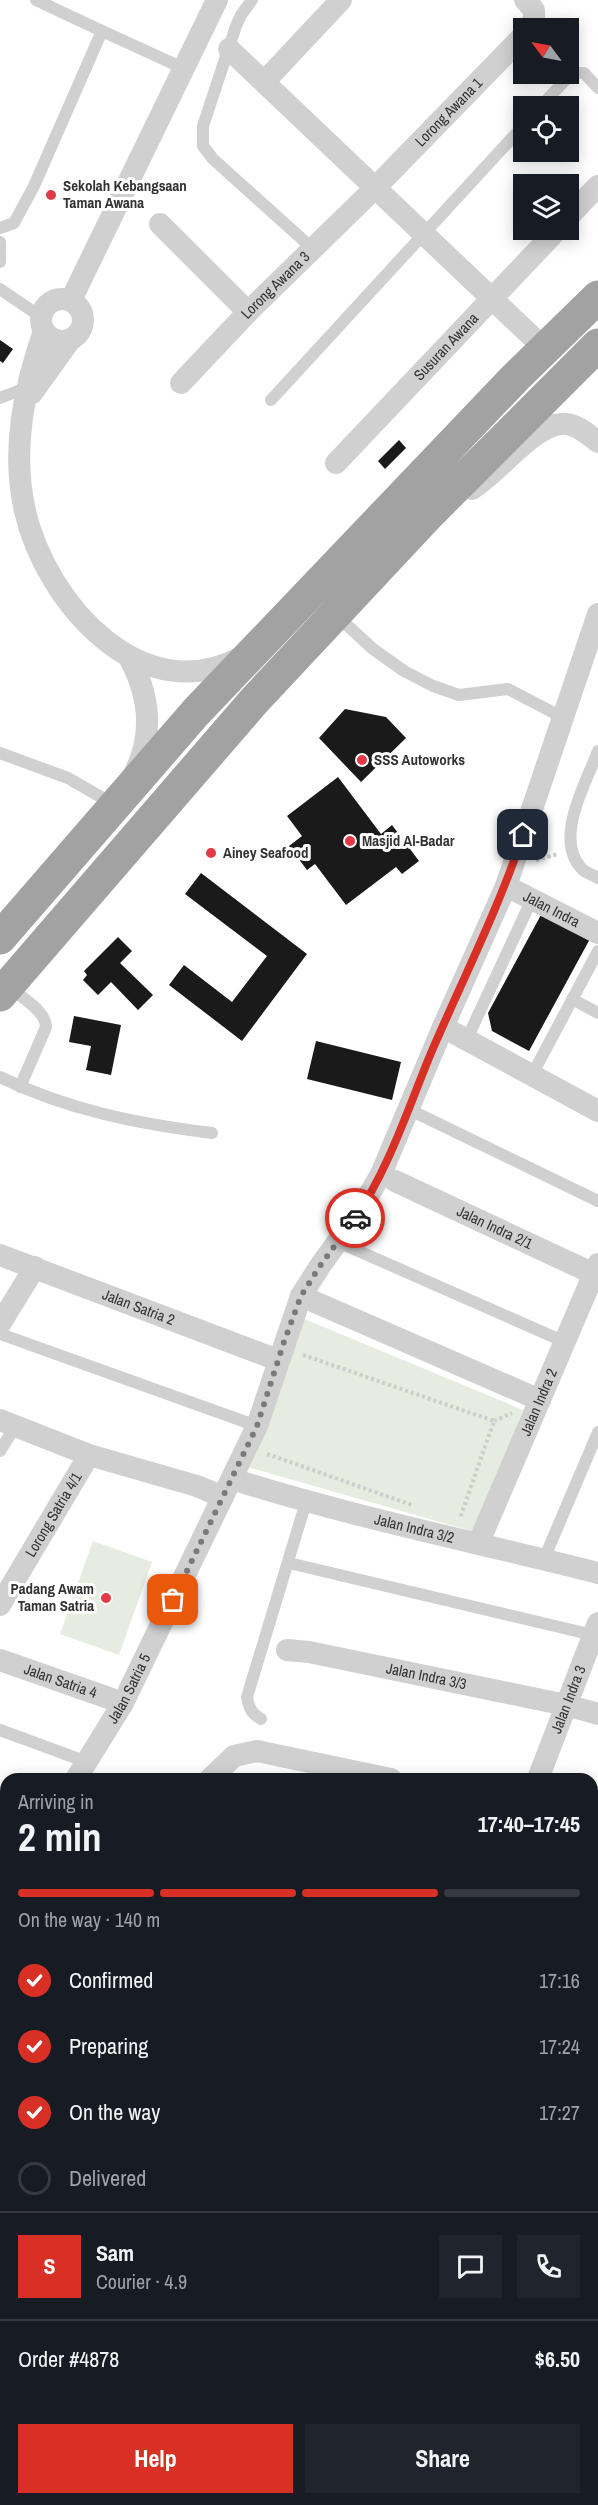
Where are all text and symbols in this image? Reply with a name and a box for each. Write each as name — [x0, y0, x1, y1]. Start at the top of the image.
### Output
north arrow — [513, 18, 579, 84]
map controls — [513, 18, 579, 240]
street label: Lorong Awana 1 — [410, 73, 487, 151]
button: locate — [513, 96, 579, 162]
button: layers — [513, 174, 579, 240]
place label: Sekolah Kebangsaan Taman Awana — [63, 175, 187, 213]
marker: Sekolah Kebangsaan Taman Awana — [44, 188, 58, 202]
street label: Lorong Awana 3 — [236, 246, 314, 323]
street label: Susuran Awana — [409, 308, 483, 385]
place label: SSS Autoworks — [374, 749, 465, 770]
marker: SSS Autoworks — [355, 753, 369, 767]
pin — [497, 809, 548, 860]
icon: home — [506, 818, 539, 851]
place label: Masjid Al-Badar — [362, 830, 455, 851]
marker: Masjid Al-Badar — [343, 834, 357, 848]
place label: Ainey Seafood — [223, 842, 308, 863]
marker: Ainey Seafood — [204, 846, 218, 860]
street label: Jalan Indra — [520, 886, 584, 932]
courier — [325, 1188, 385, 1248]
street label: Jalan Indra 2/1 — [454, 1200, 536, 1254]
icon: car — [339, 1202, 372, 1235]
street label: Jalan Satria 2 — [99, 1284, 178, 1330]
street label: Jalan Indra 2 — [515, 1365, 562, 1439]
street label: Lorong Satria 4/1 — [20, 1468, 87, 1561]
street label: Jalan Indra 3/2 — [372, 1508, 457, 1548]
pin — [147, 1574, 198, 1625]
place label: Padang Awam Taman Satria — [11, 1578, 94, 1616]
icon: bag — [156, 1583, 189, 1616]
marker: Padang Awam Taman Satria — [99, 1591, 113, 1605]
street label: Jalan Satria 5 — [102, 1650, 155, 1727]
street label: Jalan Indra 3/3 — [385, 1657, 469, 1694]
street label: Jalan Satria 4 — [21, 1658, 100, 1703]
street label: Jalan Indra 3 — [545, 1662, 591, 1736]
text: Arriving in — [18, 1788, 94, 1815]
text: 17:40–17:45 — [478, 1809, 580, 1839]
text: 2 min — [18, 1811, 102, 1863]
text: On the way · 140 m — [18, 1906, 160, 1933]
icon: check — [18, 1964, 51, 1997]
text: Confirmed — [69, 1965, 153, 1995]
text: 17:16 — [539, 1967, 580, 1994]
icon: check — [18, 2030, 51, 2063]
text: Preparing — [69, 2031, 148, 2061]
text: 17:24 — [539, 2033, 580, 2060]
icon: check — [18, 2096, 51, 2129]
text: On the way — [69, 2097, 160, 2127]
text: 17:27 — [539, 2099, 580, 2126]
text: Delivered — [69, 2163, 146, 2193]
button: chat — [439, 2235, 502, 2298]
button: phone — [517, 2235, 580, 2298]
text: Sam — [96, 2238, 134, 2268]
text: S — [43, 2251, 56, 2281]
text: Courier · 4.9 — [96, 2268, 187, 2295]
text: Order #4878 — [18, 2344, 119, 2374]
text: $6.50 — [535, 2344, 580, 2374]
button: Help — [18, 2424, 293, 2493]
button: Share — [305, 2424, 580, 2493]

